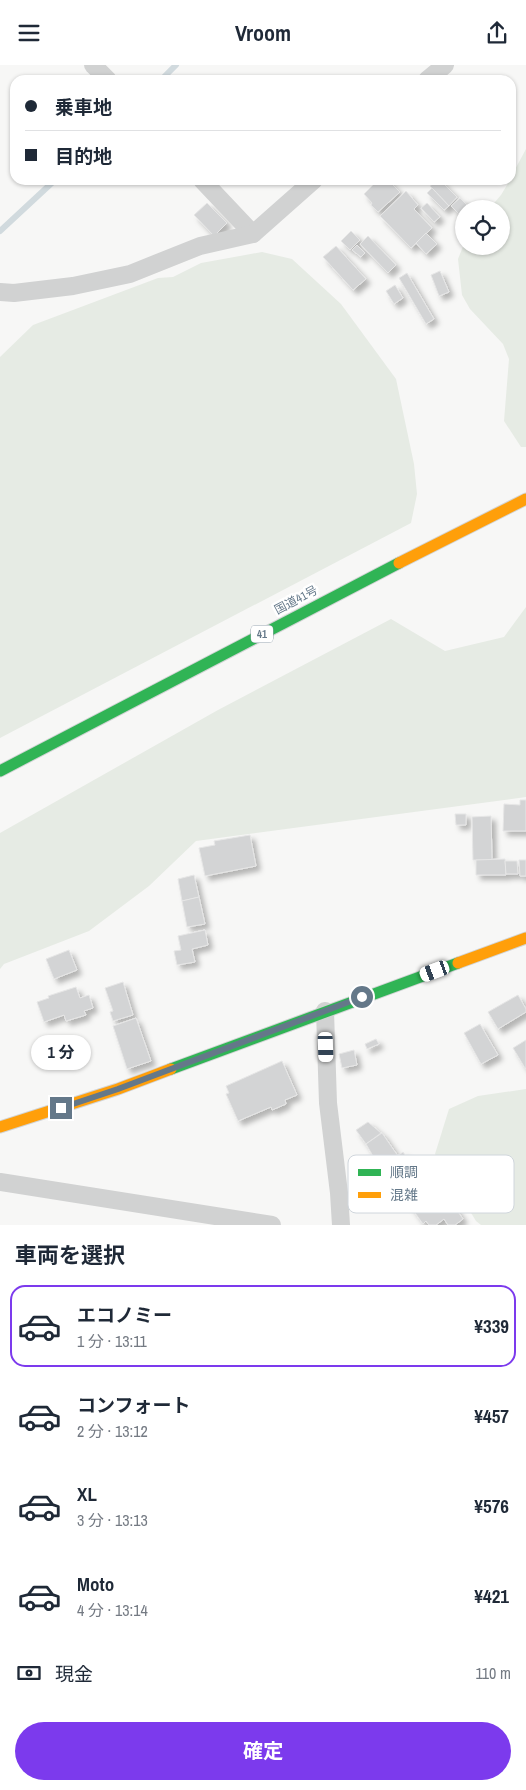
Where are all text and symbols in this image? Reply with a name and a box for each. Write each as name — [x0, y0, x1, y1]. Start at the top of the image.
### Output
text: Vroom — [235, 18, 291, 48]
icon: menu — [15, 19, 43, 47]
icon: share — [483, 19, 511, 47]
text: 乗車地 — [55, 94, 112, 120]
text: 目的地 — [55, 143, 112, 169]
map controls — [455, 200, 510, 255]
button: locate — [455, 200, 510, 255]
street label: 国道41号 — [272, 582, 320, 618]
road number: 41 — [251, 625, 273, 643]
car — [418, 959, 451, 983]
route start — [351, 986, 373, 1008]
car — [317, 1032, 334, 1062]
callout: 1 分 — [31, 1035, 91, 1071]
text: 1 分 — [48, 1041, 74, 1063]
route end — [50, 1097, 72, 1119]
legend — [348, 1155, 514, 1213]
text: 順調 — [390, 1163, 418, 1181]
text: 混雑 — [390, 1186, 418, 1204]
text: 車両を選択 — [15, 1240, 125, 1270]
text: エコノミー — [77, 1302, 172, 1328]
icon: car — [17, 1304, 62, 1349]
text: ¥339 — [474, 1313, 509, 1339]
text: 1 分 · 13:11 — [77, 1330, 147, 1352]
text: コンフォート — [77, 1392, 190, 1418]
icon: car — [17, 1394, 62, 1439]
text: ¥457 — [474, 1403, 509, 1429]
text: 2 分 · 13:12 — [77, 1420, 148, 1442]
text: XL — [77, 1481, 97, 1507]
icon: car — [17, 1484, 62, 1529]
text: ¥576 — [474, 1493, 509, 1519]
text: 3 分 · 13:13 — [77, 1509, 148, 1531]
text: Moto — [77, 1571, 114, 1597]
icon: car — [17, 1574, 62, 1619]
text: ¥421 — [474, 1583, 509, 1609]
text: 4 分 · 13:14 — [77, 1599, 148, 1621]
icon: cash — [15, 1659, 43, 1687]
text: 現金 — [55, 1661, 93, 1687]
text: 110 m — [475, 1662, 511, 1684]
button: 確定 — [15, 1722, 511, 1780]

